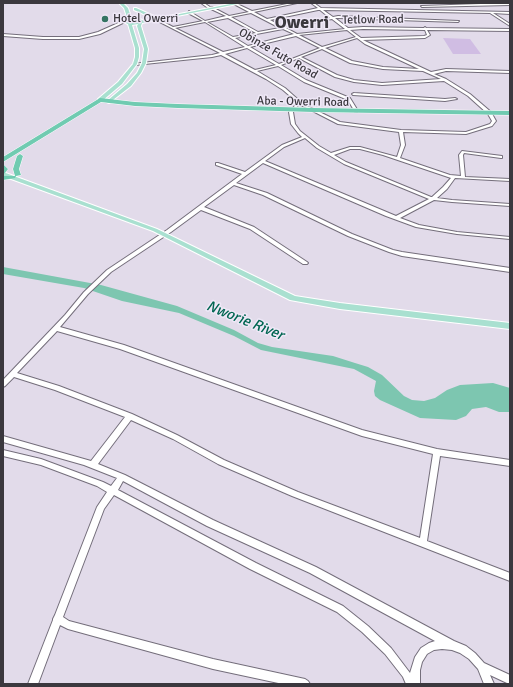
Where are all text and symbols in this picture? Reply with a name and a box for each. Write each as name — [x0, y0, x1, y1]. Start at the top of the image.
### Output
place label: Hotel Owerri — [113, 12, 178, 26]
district label: Owerri — [275, 12, 329, 34]
street label: Tetlow Road — [342, 12, 404, 28]
marker: Hotel Owerri — [100, 14, 110, 24]
street label: Obinze Futo Road — [236, 26, 320, 82]
street label: Aba - Owerri Road — [257, 94, 349, 110]
water label: Nworie River — [204, 297, 286, 345]

